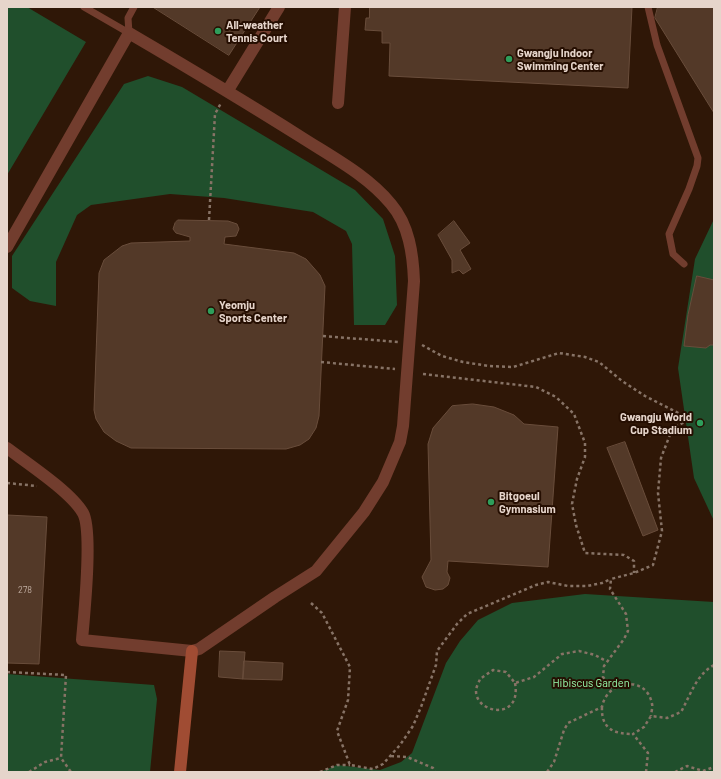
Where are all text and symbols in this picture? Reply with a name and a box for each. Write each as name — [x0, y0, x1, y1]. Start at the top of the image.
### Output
place label: All-weather Tennis Court — [226, 18, 287, 44]
marker: All-weather Tennis Court — [213, 26, 223, 36]
place label: Gwangju Indoor Swimming Center — [517, 46, 603, 72]
marker: Gwangju Indoor Swimming Center — [504, 54, 514, 64]
place label: Yeomju Sports Center — [219, 298, 287, 324]
marker: Yeomju Sports Center — [206, 306, 216, 316]
place label: Gwangju World Cup Stadium — [620, 410, 692, 436]
marker: Gwangju World Cup Stadium — [695, 418, 705, 428]
place label: Bitgoeul Gymnasium — [499, 489, 556, 515]
marker: Bitgoeul Gymnasium — [486, 497, 496, 507]
house number: 278 — [18, 585, 32, 595]
park label: Hibiscus Garden — [552, 676, 630, 690]

